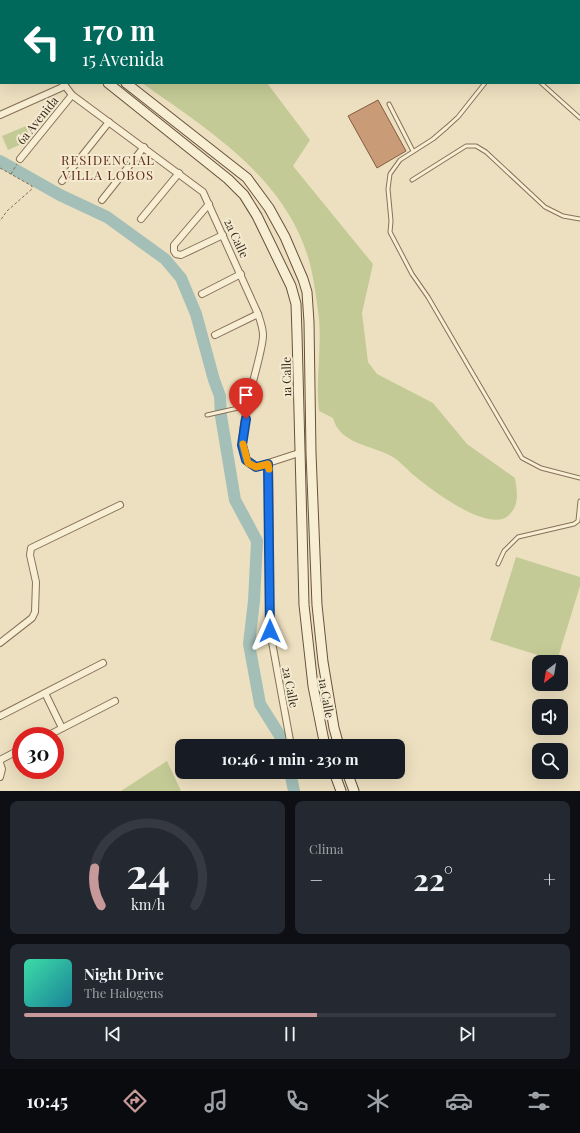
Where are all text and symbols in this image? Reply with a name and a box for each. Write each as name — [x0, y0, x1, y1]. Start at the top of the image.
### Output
text: 170 m — [82, 11, 155, 48]
icon: left — [16, 16, 68, 68]
text: 15 Avenida — [82, 47, 164, 71]
street label: 6a Avenida — [13, 93, 61, 147]
district label: RESIDENCIAL VILLA LOBOS — [61, 151, 155, 183]
street label: 2a Calle — [221, 216, 253, 260]
street label: 1a Calle — [278, 357, 294, 397]
pin — [229, 378, 263, 419]
icon: arrive — [235, 384, 257, 406]
position arrow — [249, 610, 291, 652]
north arrow — [532, 655, 568, 691]
map controls — [532, 655, 568, 779]
street label: 2a Calle — [279, 665, 303, 709]
street label: 1a Calle — [316, 677, 338, 719]
button: sound — [532, 699, 568, 735]
speed limit sign: 30 — [12, 727, 64, 779]
button: search — [532, 743, 568, 779]
text: 10:46 · 1 min · 230 m — [222, 749, 358, 769]
text: Clima — [309, 840, 344, 857]
text: 24 — [126, 843, 169, 898]
text: 22° — [413, 859, 453, 899]
text: − — [309, 864, 323, 894]
text: + — [543, 864, 556, 894]
text: km/h — [130, 894, 165, 913]
text: Night Drive — [84, 964, 164, 984]
text: The Halogens — [84, 984, 163, 1001]
icon: previous — [102, 1023, 124, 1045]
icon: pause — [279, 1023, 301, 1045]
icon: next — [456, 1023, 478, 1045]
icon: directions — [121, 1087, 149, 1115]
icon: music — [202, 1087, 230, 1115]
icon: phone — [283, 1087, 311, 1115]
icon: climate — [364, 1087, 392, 1115]
icon: car — [445, 1087, 473, 1115]
icon: filters — [525, 1087, 553, 1115]
text: 10:45 — [26, 1089, 68, 1113]

